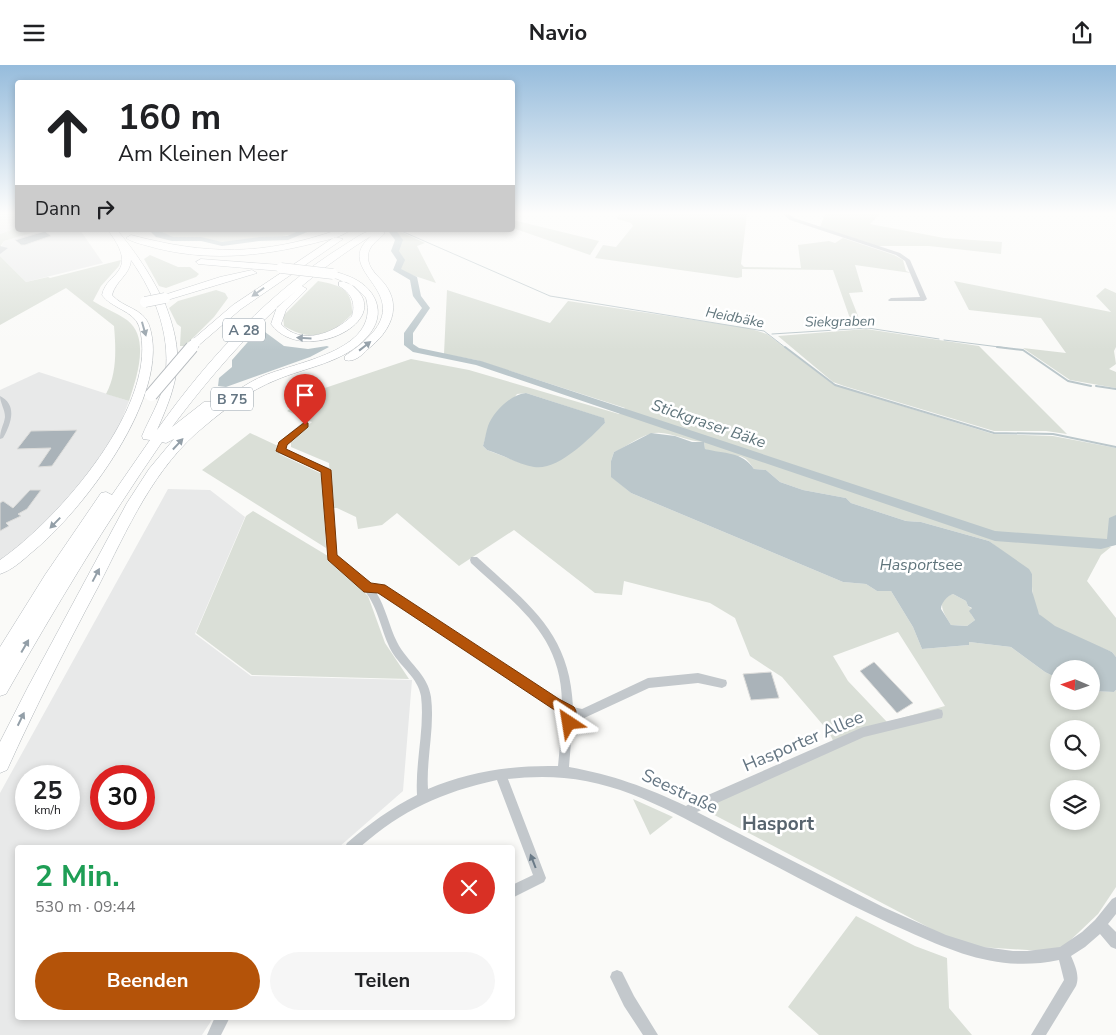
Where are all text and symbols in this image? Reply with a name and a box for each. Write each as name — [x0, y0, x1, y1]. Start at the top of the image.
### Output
text: Navio — [529, 18, 587, 48]
icon: menu — [20, 19, 48, 47]
icon: share — [1068, 19, 1096, 47]
text: 160 m — [118, 94, 221, 141]
icon: ahead — [35, 100, 100, 165]
text: Am Kleinen Meer — [118, 139, 288, 169]
icon: right — [91, 195, 119, 223]
text: Dann — [35, 196, 81, 222]
one-way arrow — [251, 287, 265, 297]
water label: Heidbäke — [704, 303, 766, 333]
water label: Siekgraben — [805, 311, 875, 332]
road number: A 28 — [223, 319, 265, 341]
one-way arrow — [140, 321, 148, 336]
one-way arrow — [295, 333, 311, 341]
one-way arrow — [358, 341, 371, 352]
pin — [284, 374, 326, 425]
icon: arrive — [291, 381, 319, 409]
road number: B 75 — [211, 387, 253, 411]
water label: Stickgraser Bäke — [649, 394, 769, 454]
one-way arrow — [172, 439, 184, 451]
one-way arrow — [49, 517, 61, 529]
water label: Hasportsee — [879, 554, 963, 576]
one-way arrow — [92, 568, 100, 582]
one-way arrow — [20, 639, 29, 652]
north arrow — [1050, 660, 1100, 710]
map controls — [1050, 660, 1100, 830]
position arrow — [542, 696, 594, 748]
street label: Hasporter Allee — [739, 705, 867, 777]
one-way arrow — [17, 712, 25, 726]
button: search — [1050, 720, 1100, 770]
street label: Seestraße — [638, 763, 722, 819]
speed limit sign: 30 — [90, 765, 155, 830]
text: 25 — [32, 774, 63, 808]
button: layers — [1050, 780, 1100, 830]
text: km/h — [34, 802, 61, 818]
district label: Hasport — [742, 811, 815, 837]
one-way arrow — [529, 853, 537, 868]
text: 2 Min. — [35, 856, 120, 897]
button: close — [443, 862, 495, 914]
text: 530 m · 09:44 — [35, 896, 136, 918]
button: Beenden — [35, 952, 260, 1010]
button: Teilen — [270, 952, 495, 1010]

